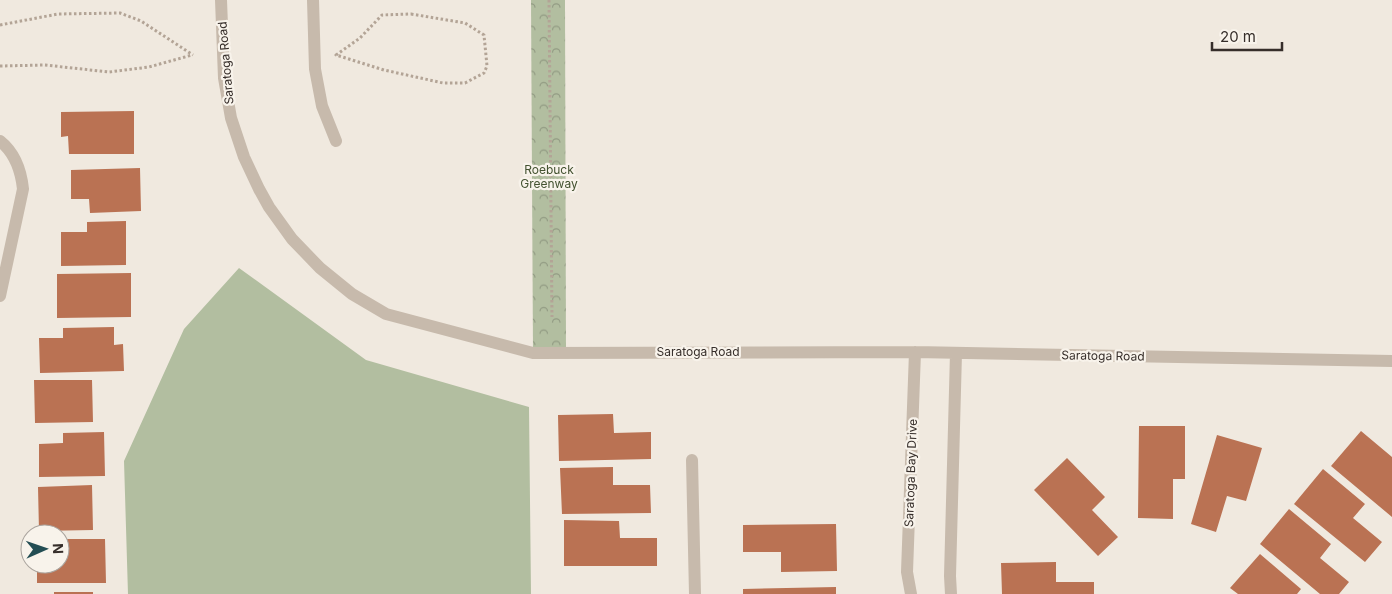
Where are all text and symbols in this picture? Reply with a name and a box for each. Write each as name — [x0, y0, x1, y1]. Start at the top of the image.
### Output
scale bar — [1212, 20, 1282, 52]
street label: Saratoga Road — [214, 21, 237, 105]
text: 20 m — [1220, 27, 1256, 46]
park label: Roebuck Greenway — [520, 162, 578, 191]
street label: Saratoga Road — [656, 344, 740, 359]
street label: Saratoga Road — [1061, 347, 1145, 364]
street label: Saratoga Bay Drive — [901, 419, 920, 527]
north arrow — [20, 524, 70, 574]
text: N — [50, 543, 67, 554]

